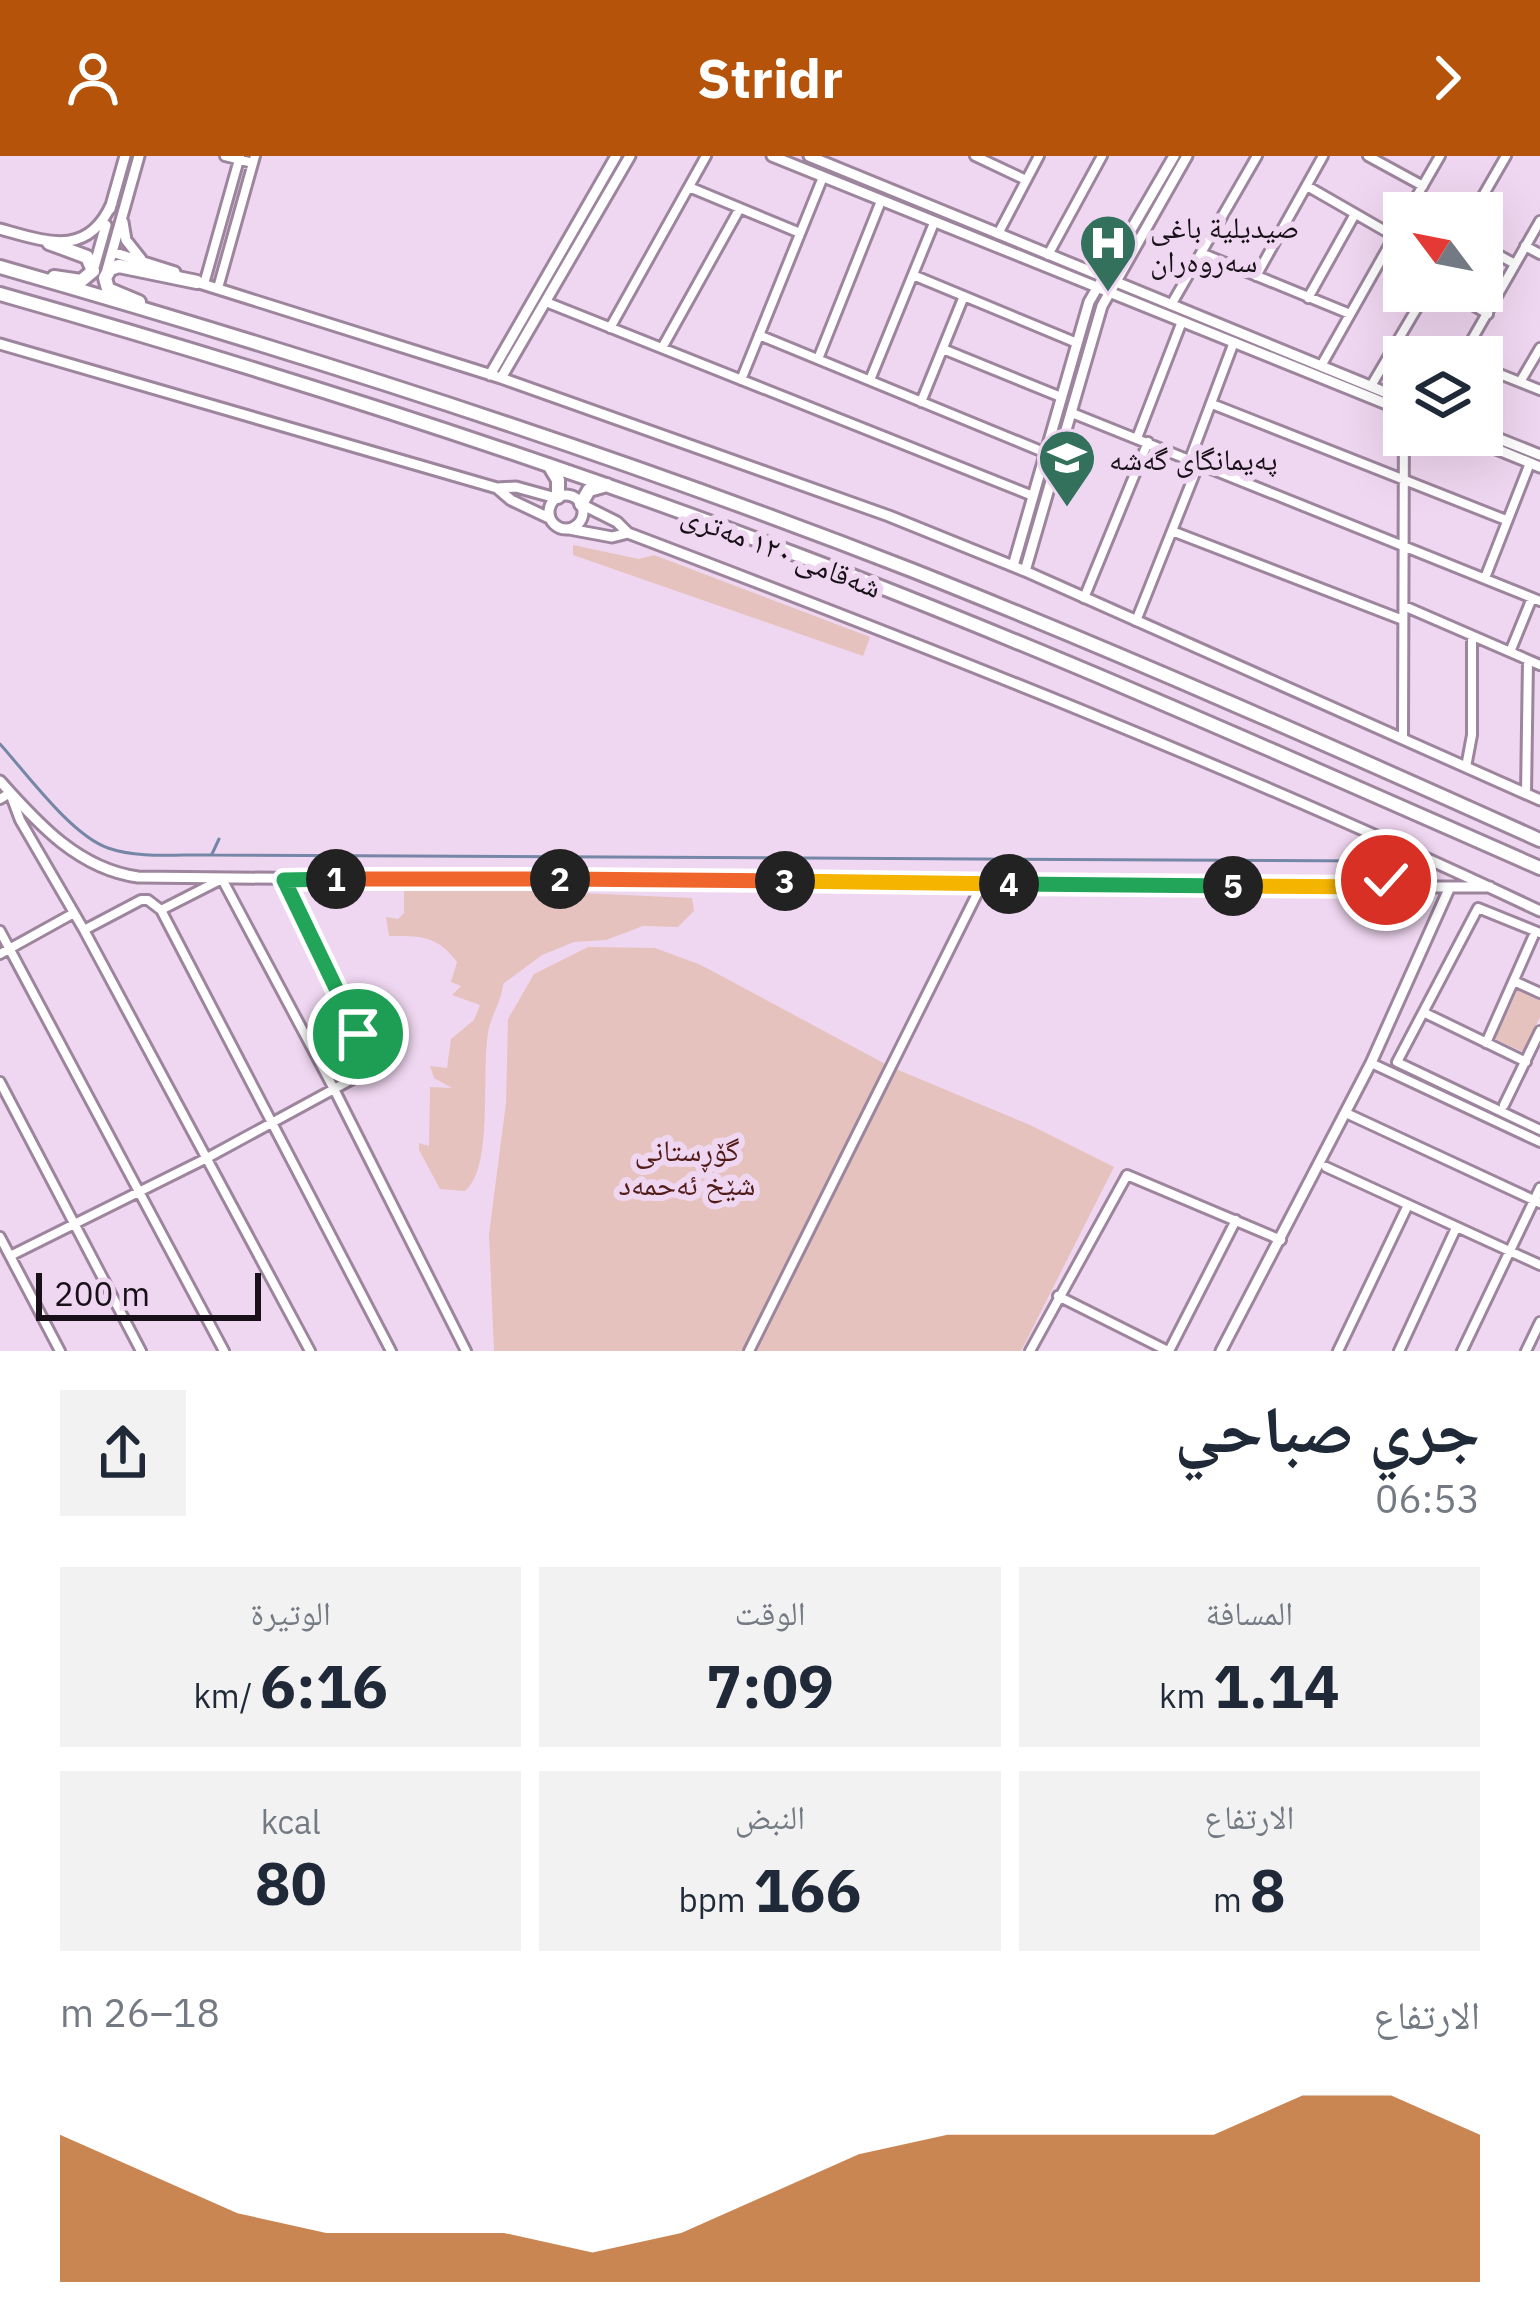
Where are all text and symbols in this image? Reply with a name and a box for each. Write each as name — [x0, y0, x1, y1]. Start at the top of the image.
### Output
text: Stridr — [697, 43, 843, 113]
icon: person — [60, 45, 126, 111]
icon: forward — [1414, 45, 1480, 111]
north arrow — [1383, 192, 1503, 312]
map controls — [1383, 192, 1503, 456]
place label: صيديلیة باغی سەروەران — [1150, 207, 1299, 280]
hospital icon: صيديلیة باغی سەروەران — [1077, 212, 1139, 294]
button: layers — [1383, 336, 1503, 456]
school or university icon: پەیمانگای گەشە — [1036, 427, 1098, 509]
place label: پەیمانگای گەشە — [1109, 439, 1278, 478]
street label: شەقامی ١٢٠ مەتری — [677, 494, 887, 606]
pin — [1335, 829, 1437, 931]
icon: check — [1353, 847, 1419, 913]
pin: 1 — [306, 849, 366, 909]
pin: 2 — [530, 849, 590, 909]
pin: 3 — [755, 851, 815, 911]
pin: 4 — [979, 854, 1039, 914]
pin: 5 — [1203, 856, 1263, 916]
text: 1 — [326, 857, 346, 900]
text: 2 — [550, 857, 570, 900]
text: 3 — [775, 859, 795, 902]
text: 4 — [999, 862, 1019, 905]
text: 5 — [1223, 864, 1243, 907]
pin — [307, 983, 409, 1085]
icon: arrive — [325, 1001, 391, 1067]
park label: گۆڕستانی شێخ ئەحمەد — [619, 1130, 755, 1204]
scale bar — [36, 1267, 261, 1320]
text: 200 m — [54, 1272, 150, 1315]
text: جري صباحي — [1174, 1385, 1480, 1471]
button: share — [60, 1390, 186, 1516]
text: 06:53 — [1375, 1473, 1480, 1524]
text: الوتيرة — [251, 1591, 331, 1634]
text: الوقت — [734, 1591, 806, 1634]
text: المسافة — [1206, 1591, 1293, 1634]
text: 6:16 — [260, 1646, 388, 1725]
text: 7:09 — [706, 1646, 834, 1725]
text: 1.14 — [1213, 1646, 1340, 1725]
text: /km — [193, 1674, 260, 1717]
text: km — [1159, 1674, 1213, 1717]
text: النبض — [735, 1795, 805, 1838]
text: الارتفاع — [1204, 1795, 1294, 1838]
text: kcal — [261, 1800, 321, 1843]
text: 80 — [255, 1843, 327, 1922]
text: 166 — [753, 1850, 861, 1929]
text: 8 — [1250, 1850, 1286, 1929]
text: bpm — [679, 1878, 753, 1921]
text: m — [1213, 1878, 1250, 1921]
text: 18–26 m — [60, 1987, 220, 2038]
text: الارتفاع — [1374, 1989, 1480, 2040]

